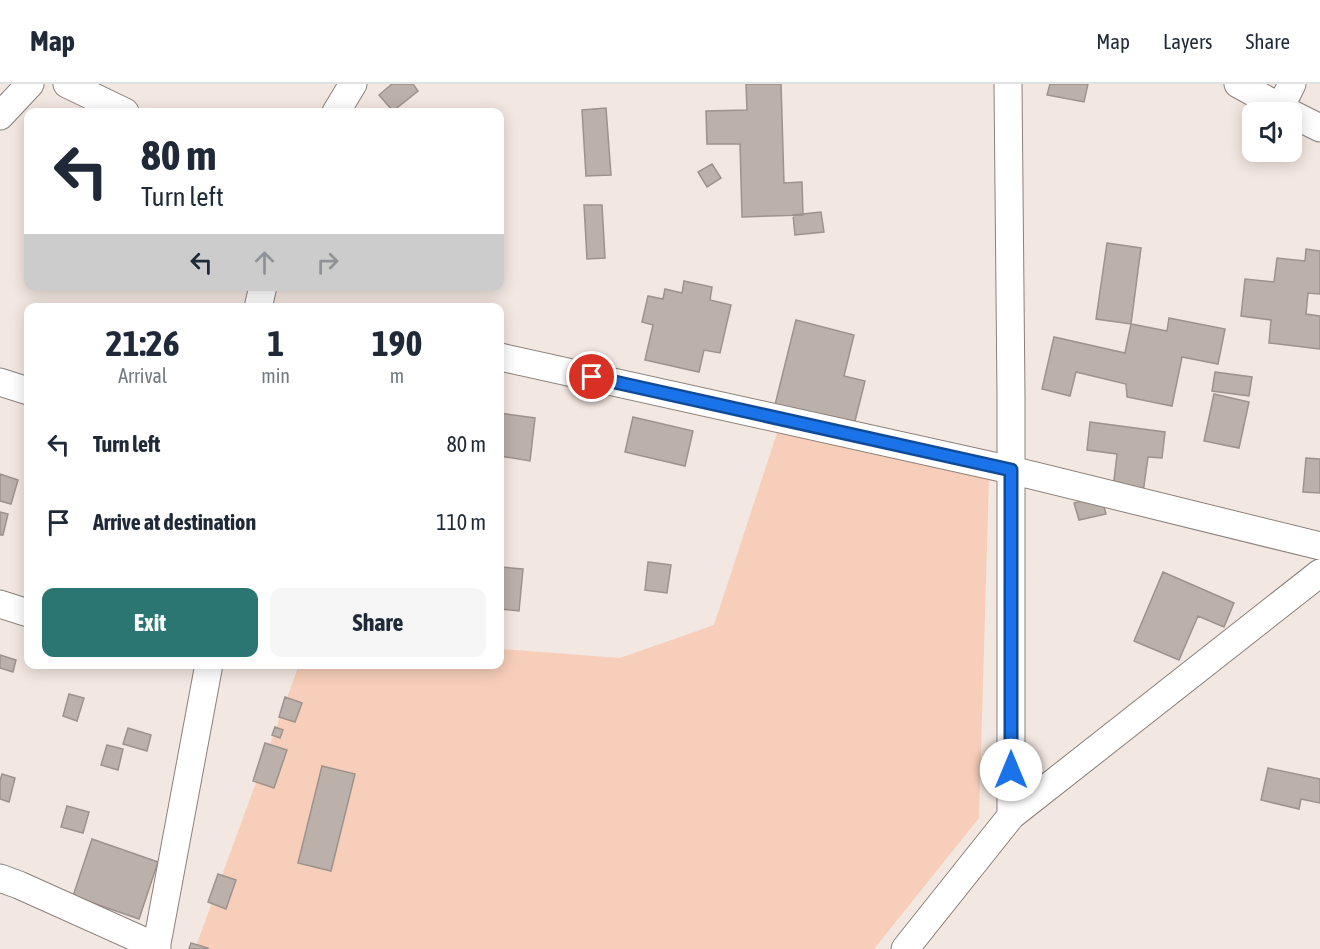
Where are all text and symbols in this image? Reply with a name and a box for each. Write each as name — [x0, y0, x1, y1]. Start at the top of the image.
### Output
text: Map — [30, 25, 75, 57]
text: Map — [1096, 29, 1130, 53]
text: Layers — [1163, 29, 1213, 53]
text: Share — [1246, 29, 1290, 53]
map controls — [1242, 102, 1302, 162]
button: sound — [1242, 102, 1302, 162]
text: 80 m — [141, 131, 216, 179]
icon: left — [42, 132, 120, 210]
text: Turn left — [141, 181, 224, 212]
icon: left — [185, 246, 218, 279]
icon: ahead — [248, 246, 281, 279]
icon: right — [311, 246, 344, 279]
text: 21:26 — [106, 322, 180, 364]
text: 1 — [267, 322, 284, 364]
text: 190 — [372, 322, 422, 364]
pin — [566, 351, 617, 402]
icon: arrive — [575, 360, 608, 393]
text: Arrival — [118, 364, 167, 387]
text: min — [261, 364, 290, 387]
text: m — [390, 364, 404, 387]
icon: left — [42, 428, 75, 461]
text: Turn left — [93, 431, 160, 457]
text: 80 m — [446, 431, 486, 457]
icon: arrive — [42, 506, 75, 539]
text: Arrive at destination — [93, 509, 256, 535]
text: 110 m — [436, 509, 486, 535]
button: Exit — [42, 588, 258, 657]
button: Share — [270, 588, 486, 657]
position arrow — [979, 738, 1043, 802]

